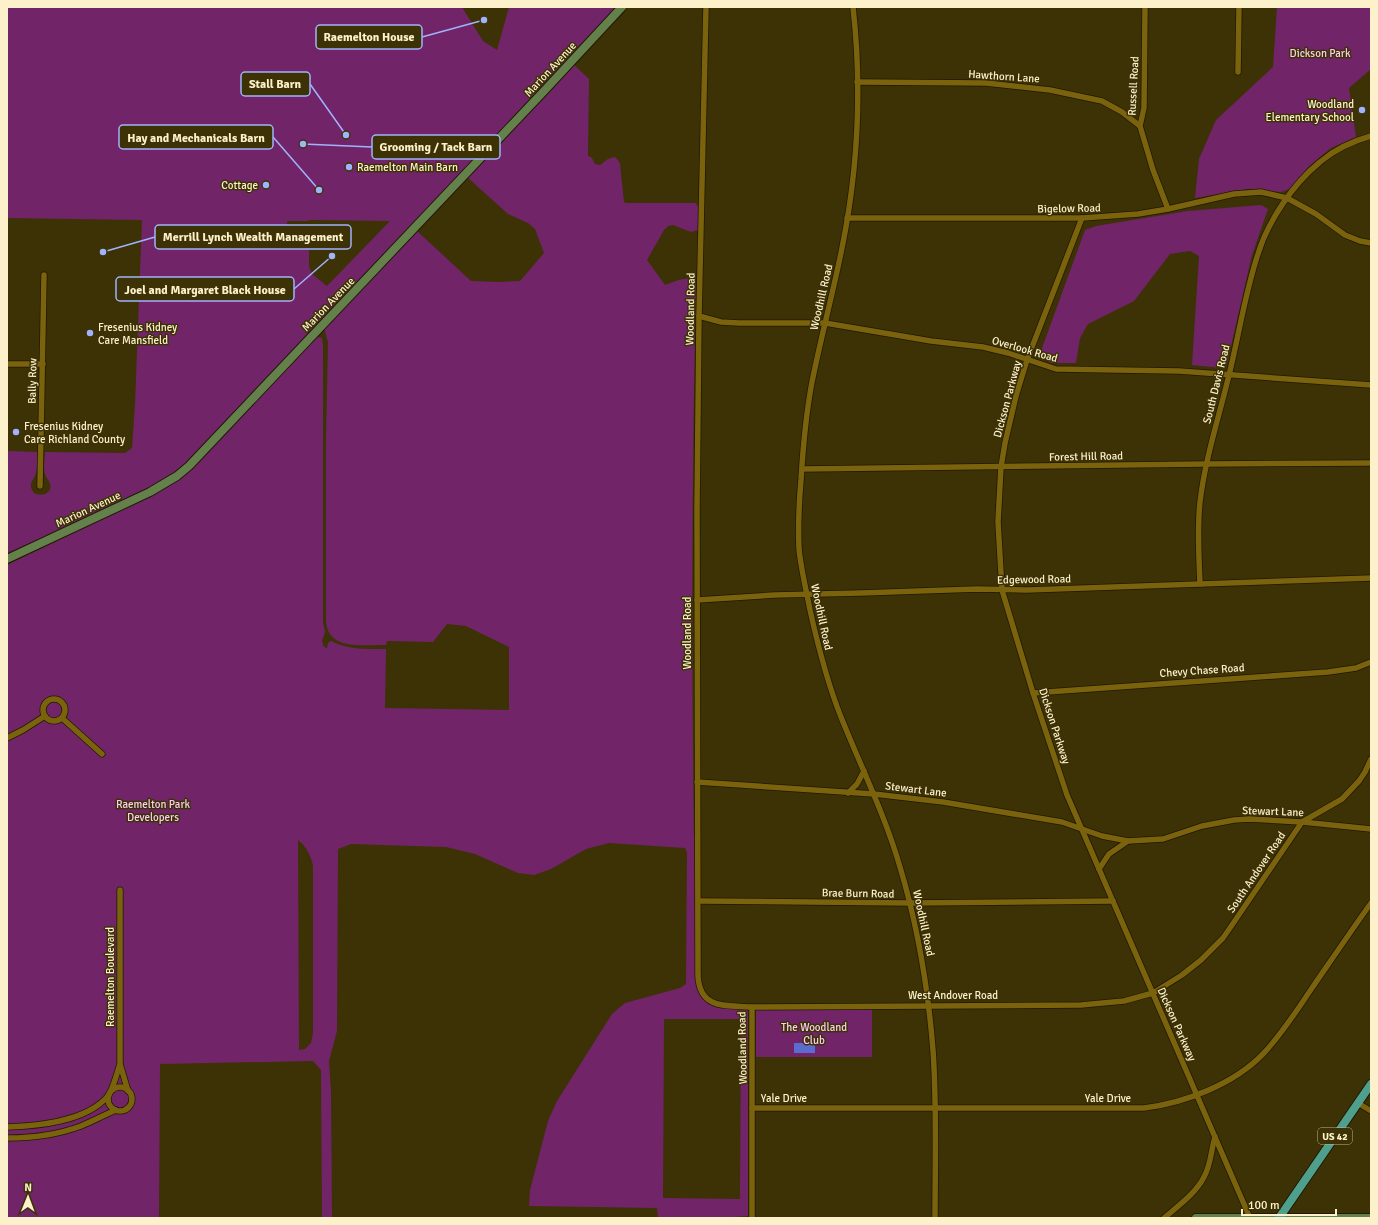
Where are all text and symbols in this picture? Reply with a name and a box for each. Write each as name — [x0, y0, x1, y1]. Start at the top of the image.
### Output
callout: Raemelton House — [316, 25, 422, 49]
text: Raemelton House — [324, 30, 414, 45]
street label: Marion Avenue — [522, 39, 579, 99]
park label: Dickson Park — [1290, 47, 1351, 60]
street label: Russell Road — [1125, 56, 1142, 116]
street label: Hawthorn Lane — [968, 68, 1040, 85]
callout: Stall Barn — [241, 72, 310, 96]
text: Stall Barn — [249, 77, 302, 92]
place label: Woodland Elementary School — [1266, 98, 1354, 124]
marker: Woodland Elementary School — [1357, 105, 1367, 115]
callout: Hay and Mechanicals Barn — [119, 125, 273, 149]
text: Hay and Mechanicals Barn — [127, 131, 265, 146]
callout: Grooming / Tack Barn — [372, 135, 500, 159]
text: Grooming / Tack Barn — [380, 140, 493, 155]
place label: Raemelton Main Barn — [357, 161, 458, 174]
marker: Raemelton Main Barn — [344, 162, 354, 172]
place label: Cottage — [221, 179, 258, 192]
marker: Cottage — [261, 180, 271, 190]
street label: Bigelow Road — [1037, 201, 1101, 216]
callout: Merrill Lynch Wealth Management — [155, 225, 351, 249]
text: Merrill Lynch Wealth Management — [163, 230, 344, 245]
street label: Woodhill Road — [808, 263, 835, 331]
street label: Woodland Road — [683, 272, 698, 346]
street label: Marion Avenue — [299, 275, 357, 334]
callout: Joel and Margaret Black House — [116, 277, 294, 301]
text: Joel and Margaret Black House — [124, 283, 286, 298]
place label: Fresenius Kidney Care Mansfield — [98, 321, 178, 347]
marker: Fresenius Kidney Care Mansfield — [85, 328, 95, 338]
street label: Overlook Road — [991, 334, 1059, 365]
street label: South Davis Road — [1200, 343, 1233, 425]
street label: Bally Row — [26, 358, 39, 404]
street label: Dickson Parkway — [991, 358, 1024, 439]
place label: Fresenius Kidney Care Richland County — [24, 420, 126, 446]
marker: Fresenius Kidney Care Richland County — [11, 427, 21, 437]
street label: Forest Hill Road — [1049, 449, 1123, 464]
street label: Marion Avenue — [54, 489, 123, 530]
street label: Edgewood Road — [997, 572, 1071, 587]
street label: Woodhill Road — [808, 583, 835, 652]
street label: Woodland Road — [681, 596, 694, 669]
street label: Chevy Chase Road — [1159, 661, 1245, 680]
street label: Dickson Parkway — [1036, 686, 1073, 767]
street label: Stewart Lane — [884, 779, 947, 800]
park label: Raemelton Park Developers — [116, 798, 190, 824]
street label: Stewart Lane — [1242, 804, 1304, 819]
street label: South Andover Road — [1225, 829, 1288, 915]
street label: Brae Burn Road — [822, 886, 895, 901]
street label: Woodhill Road — [910, 889, 937, 958]
street label: Raemelton Boulevard — [104, 927, 117, 1027]
street label: Dickson Parkway — [1154, 985, 1199, 1064]
street label: West Andover Road — [908, 989, 998, 1002]
street label: Woodland Road — [735, 1011, 750, 1085]
park label: The Woodland Club — [781, 1021, 847, 1047]
street label: Yale Drive — [761, 1092, 807, 1105]
street label: Yale Drive — [1085, 1092, 1131, 1105]
road number: US 42 — [1318, 1128, 1352, 1144]
north arrow — [8, 1177, 48, 1217]
text: N — [24, 1181, 32, 1194]
scale bar — [1242, 1191, 1336, 1217]
text: 100 m — [1248, 1198, 1280, 1213]

